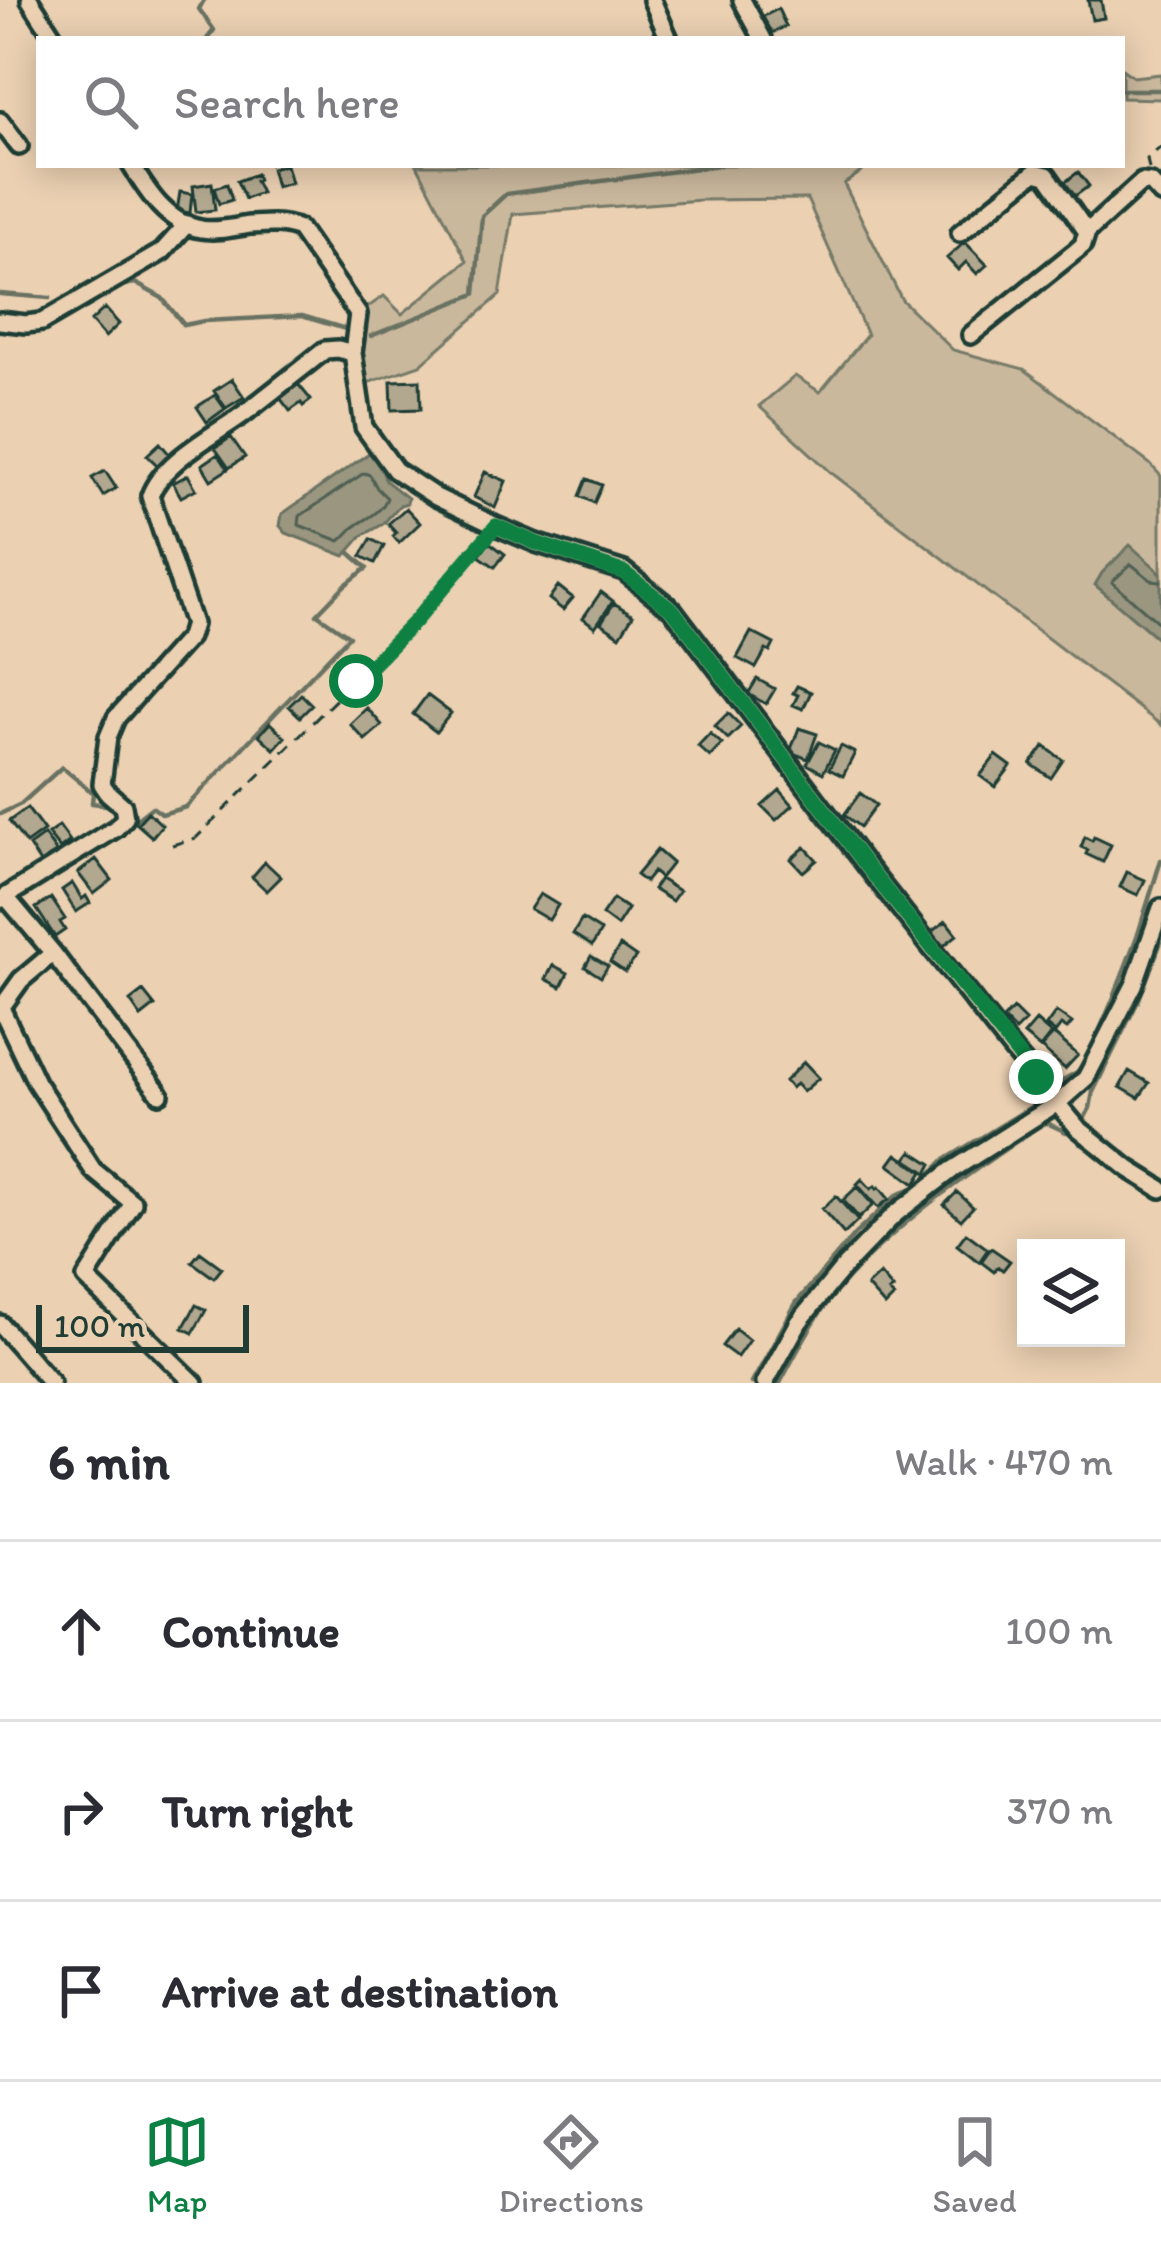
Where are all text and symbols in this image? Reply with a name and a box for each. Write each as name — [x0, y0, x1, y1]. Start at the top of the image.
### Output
search box — [36, 36, 1125, 168]
icon: search — [78, 69, 144, 135]
text: Search here — [174, 75, 400, 129]
route start — [329, 654, 383, 708]
route end — [1009, 1050, 1063, 1104]
map controls — [1017, 1239, 1125, 1347]
button: layers — [1017, 1239, 1125, 1347]
scale bar — [36, 1299, 249, 1352]
text: 100 m — [54, 1306, 145, 1345]
text: 6 min — [48, 1431, 170, 1492]
text: Walk · 470 m — [895, 1438, 1113, 1485]
icon: ahead — [48, 1598, 114, 1664]
text: Continue — [162, 1604, 340, 1658]
text: 100 m — [1005, 1607, 1113, 1654]
icon: right — [48, 1778, 114, 1844]
text: Turn right — [162, 1784, 353, 1838]
text: 370 m — [1007, 1787, 1113, 1834]
icon: arrive — [48, 1958, 114, 2024]
text: Arrive at destination — [162, 1964, 558, 2018]
tab: Map — [144, 2109, 210, 2220]
tab: Directions — [499, 2109, 644, 2220]
tab: Saved — [933, 2109, 1017, 2220]

